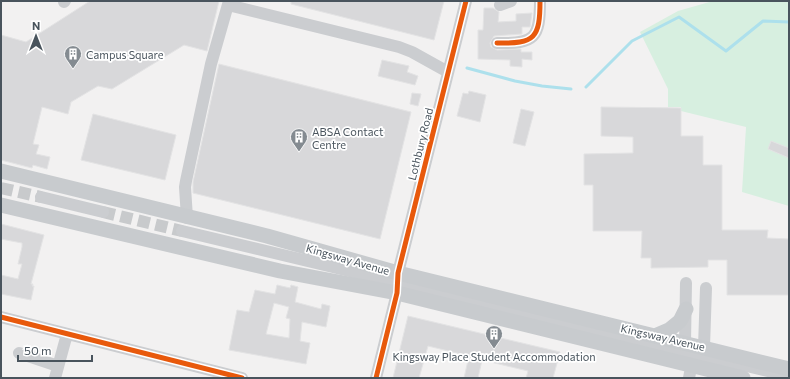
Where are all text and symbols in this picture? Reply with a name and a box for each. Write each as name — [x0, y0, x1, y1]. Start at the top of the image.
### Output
north arrow — [16, 16, 56, 56]
text: N — [32, 19, 40, 32]
building icon: Campus Square — [63, 44, 83, 69]
place label: Campus Square — [86, 48, 164, 61]
street label: Lothbury Road — [405, 106, 435, 182]
place label: ABSA Contact Centre — [312, 125, 384, 151]
building icon: ABSA Contact Centre — [289, 127, 309, 152]
street label: Kingsway Avenue — [305, 241, 391, 277]
street label: Kingsway Avenue — [620, 321, 707, 353]
building icon: Kingsway Place Student Accommodation — [484, 324, 504, 349]
scale bar — [18, 337, 92, 363]
text: 50 m — [24, 343, 52, 357]
place label: Kingsway Place Student Accommodation — [392, 350, 596, 363]

